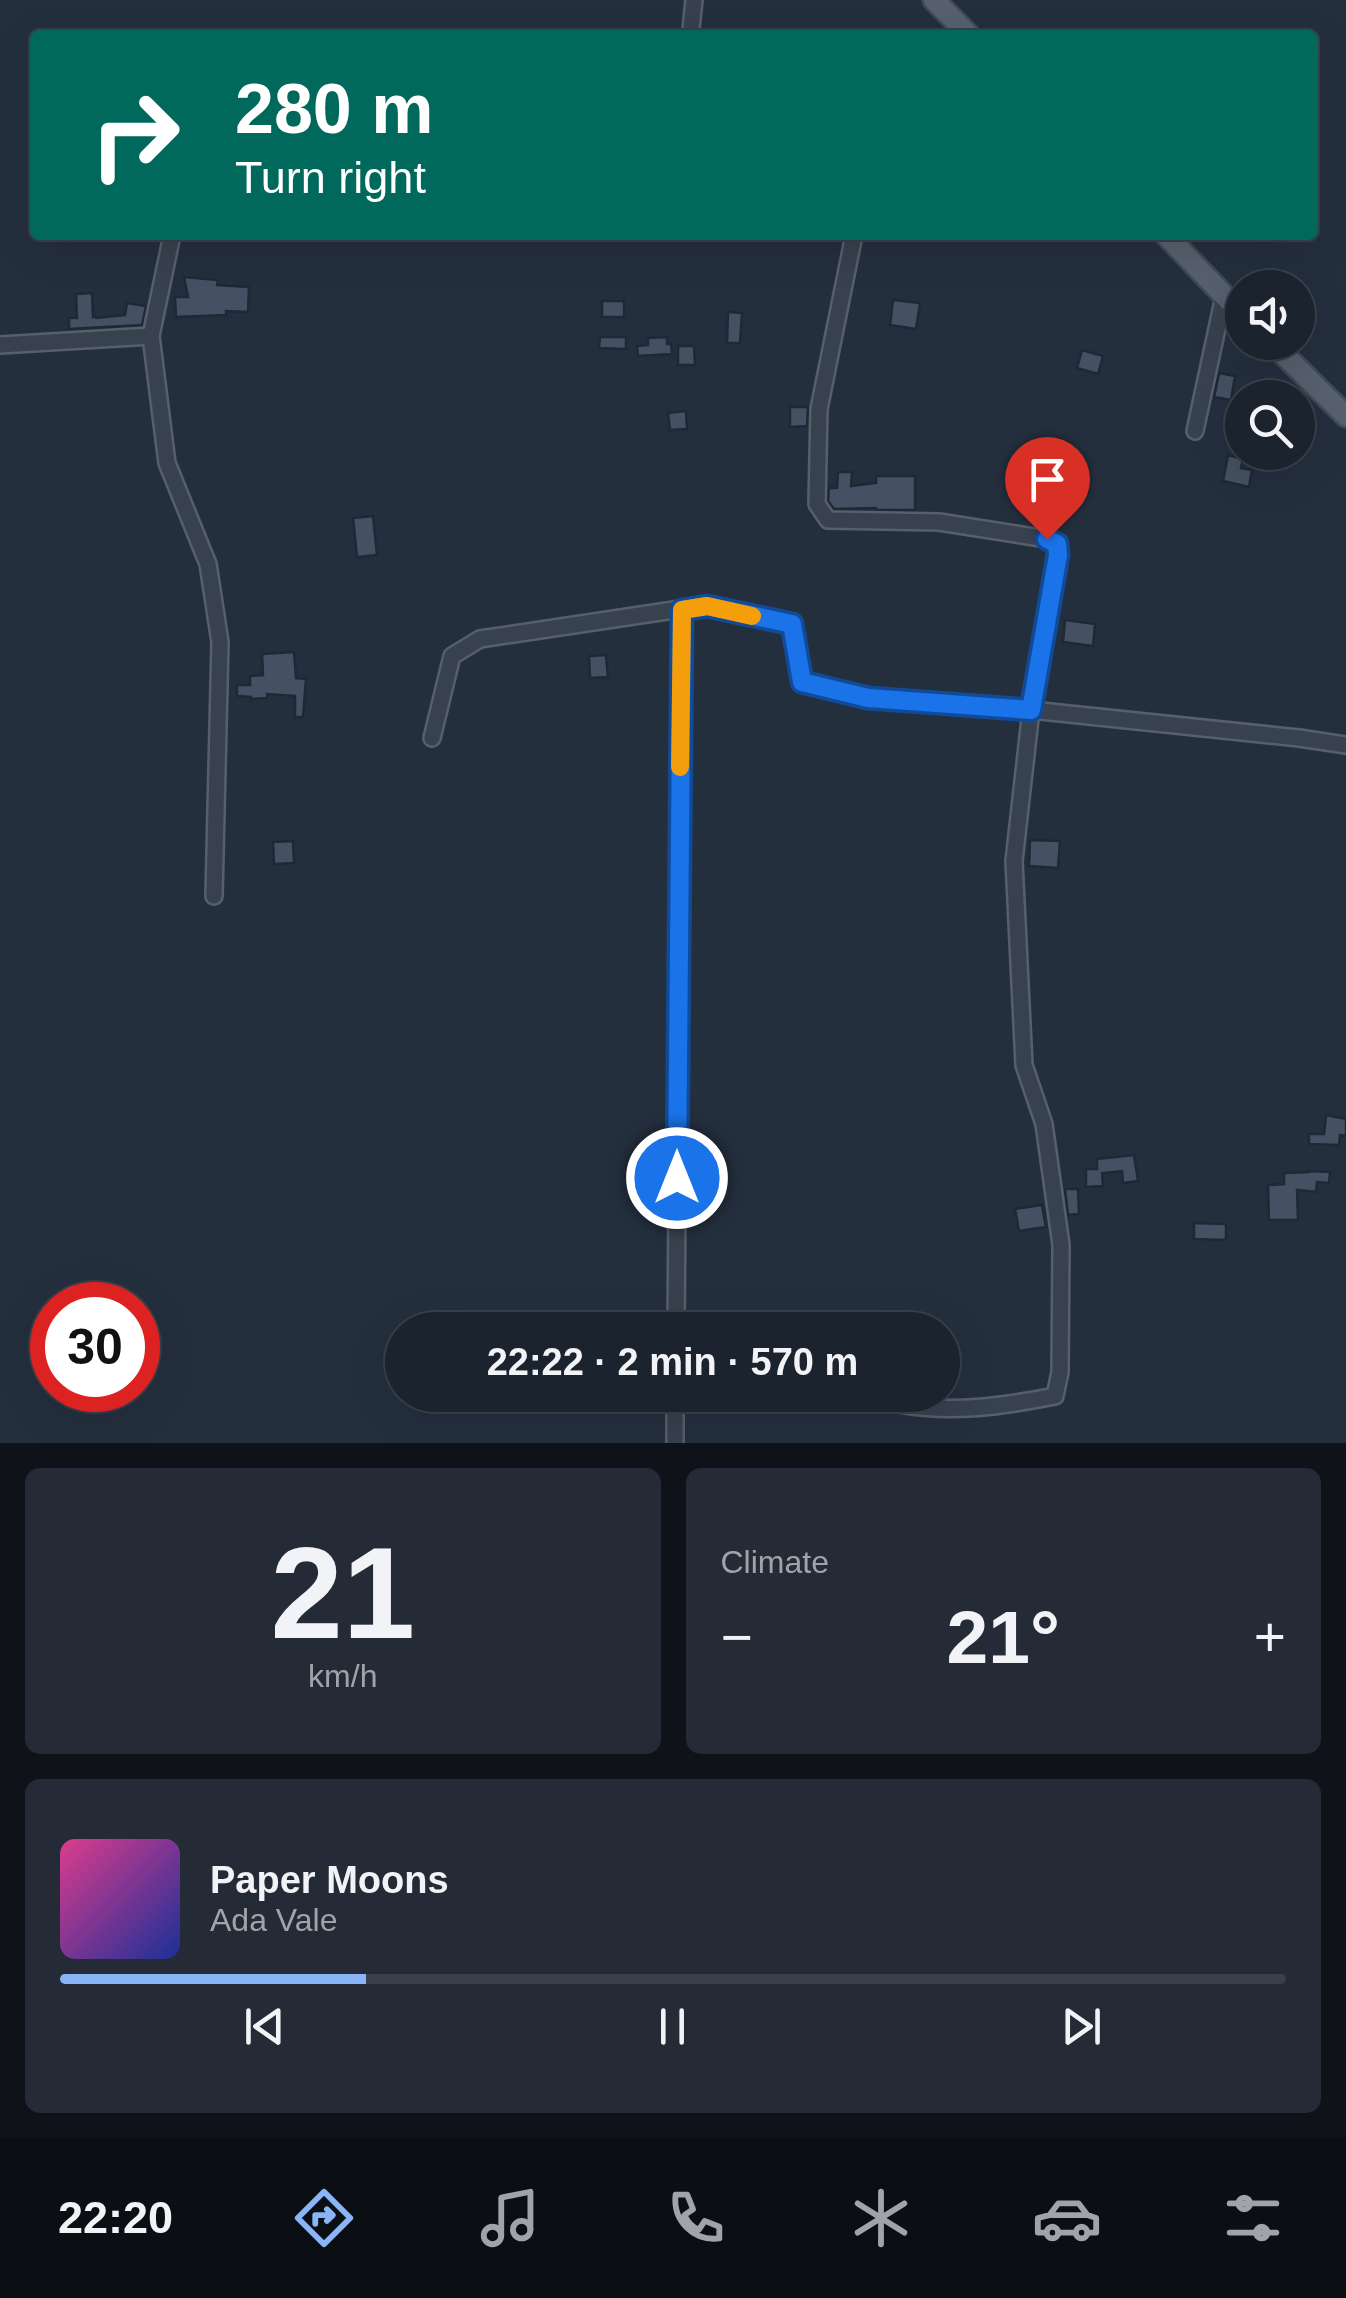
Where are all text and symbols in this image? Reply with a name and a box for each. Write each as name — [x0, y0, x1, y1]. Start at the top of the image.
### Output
icon: right — [70, 70, 200, 200]
text: 280 m — [235, 70, 433, 148]
text: Turn right — [235, 152, 426, 203]
map controls — [1225, 270, 1315, 470]
button: sound — [1225, 270, 1315, 360]
button: search — [1225, 380, 1315, 470]
pin — [1005, 437, 1090, 540]
icon: arrive — [1020, 452, 1075, 507]
position arrow — [625, 1126, 729, 1230]
speed limit sign: 30 — [30, 1282, 160, 1412]
text: 22:22 · 2 min · 570 m — [487, 1341, 858, 1383]
text: 21 — [270, 1520, 415, 1666]
text: Climate — [721, 1544, 829, 1580]
text: 21° — [947, 1595, 1060, 1679]
text: − — [721, 1606, 753, 1668]
text: + — [1254, 1606, 1286, 1668]
text: km/h — [308, 1658, 377, 1694]
text: Paper Moons — [210, 1859, 449, 1901]
text: Ada Vale — [210, 1902, 338, 1938]
icon: previous — [237, 1999, 292, 2054]
icon: pause — [645, 1999, 700, 2054]
icon: next — [1054, 1999, 1109, 2054]
icon: directions — [289, 2183, 359, 2253]
icon: music — [475, 2183, 545, 2253]
icon: phone — [661, 2183, 731, 2253]
icon: climate — [846, 2183, 916, 2253]
icon: car — [1032, 2183, 1102, 2253]
icon: filters — [1218, 2183, 1288, 2253]
text: 22:20 — [58, 2192, 173, 2243]

